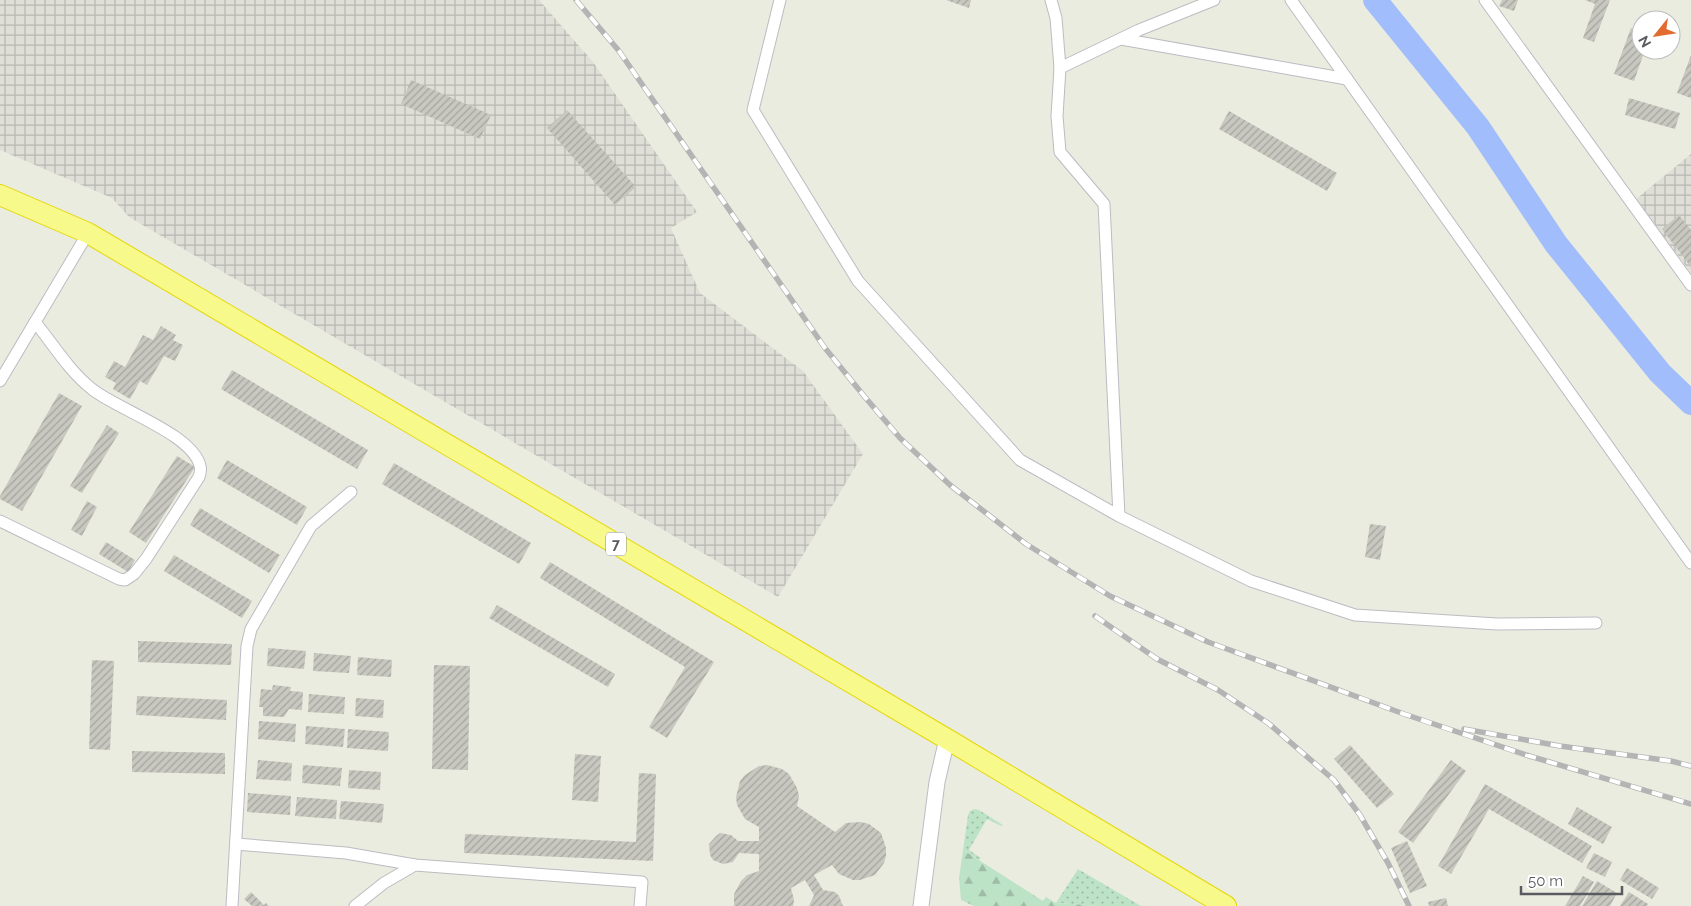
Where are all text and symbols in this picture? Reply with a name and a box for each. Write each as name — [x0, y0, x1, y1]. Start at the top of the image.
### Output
north arrow — [1631, 10, 1681, 60]
text: N — [1635, 33, 1654, 50]
road number: 7 — [606, 532, 626, 556]
scale bar — [1521, 864, 1622, 896]
text: 50 m — [1528, 872, 1563, 890]

